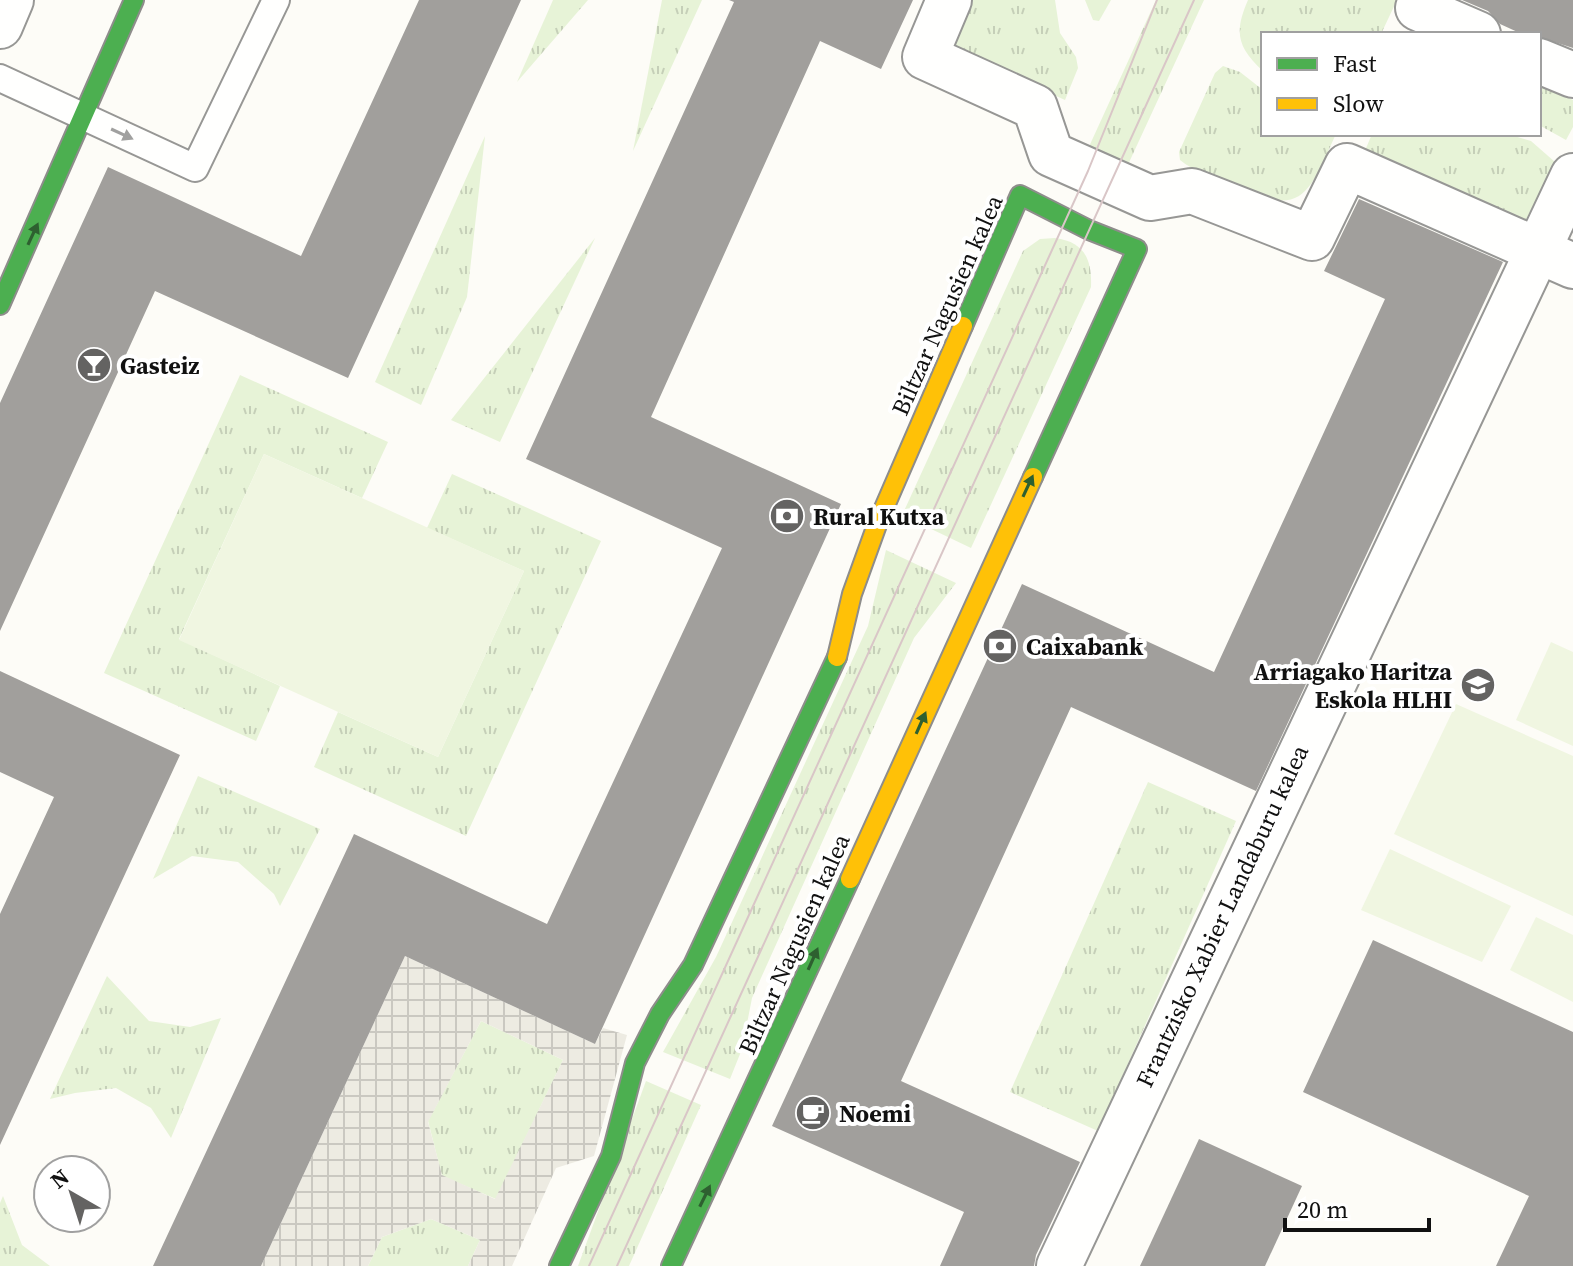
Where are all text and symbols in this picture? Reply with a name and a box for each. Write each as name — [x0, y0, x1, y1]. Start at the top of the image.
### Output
legend — [1261, 32, 1541, 136]
text: Fast — [1333, 47, 1377, 80]
text: Slow — [1333, 87, 1384, 120]
one-way arrow — [110, 127, 134, 141]
street label: Biltzar Nagusien kalea — [883, 189, 1011, 421]
one-way arrow — [26, 223, 40, 246]
bar icon: Gasteiz — [75, 346, 113, 384]
place label: Gasteiz — [120, 349, 199, 382]
one-way arrow — [1022, 474, 1035, 498]
bank icon: Rural Kutxa — [768, 497, 806, 535]
place label: Rural Kutxa — [813, 500, 945, 533]
bank icon: Caixabank — [981, 627, 1019, 665]
place label: Caixabank — [1026, 630, 1144, 663]
place label: Arriagako Haritza Eskola HLHI — [1253, 655, 1452, 716]
school or university icon: Arriagako Haritza Eskola HLHI — [1459, 666, 1497, 704]
one-way arrow — [914, 711, 927, 734]
street label: Frantzisko Xabier Landaburu kalea — [1128, 739, 1316, 1093]
street label: Biltzar Nagusien kalea — [730, 828, 858, 1060]
one-way arrow — [806, 948, 820, 971]
cafe icon: Noemi — [794, 1094, 832, 1132]
place label: Noemi — [839, 1097, 912, 1130]
north arrow — [32, 1154, 112, 1234]
text: N — [44, 1162, 75, 1195]
scale bar — [1285, 1182, 1429, 1232]
one-way arrow — [698, 1184, 711, 1207]
text: 20 m — [1297, 1193, 1348, 1226]

